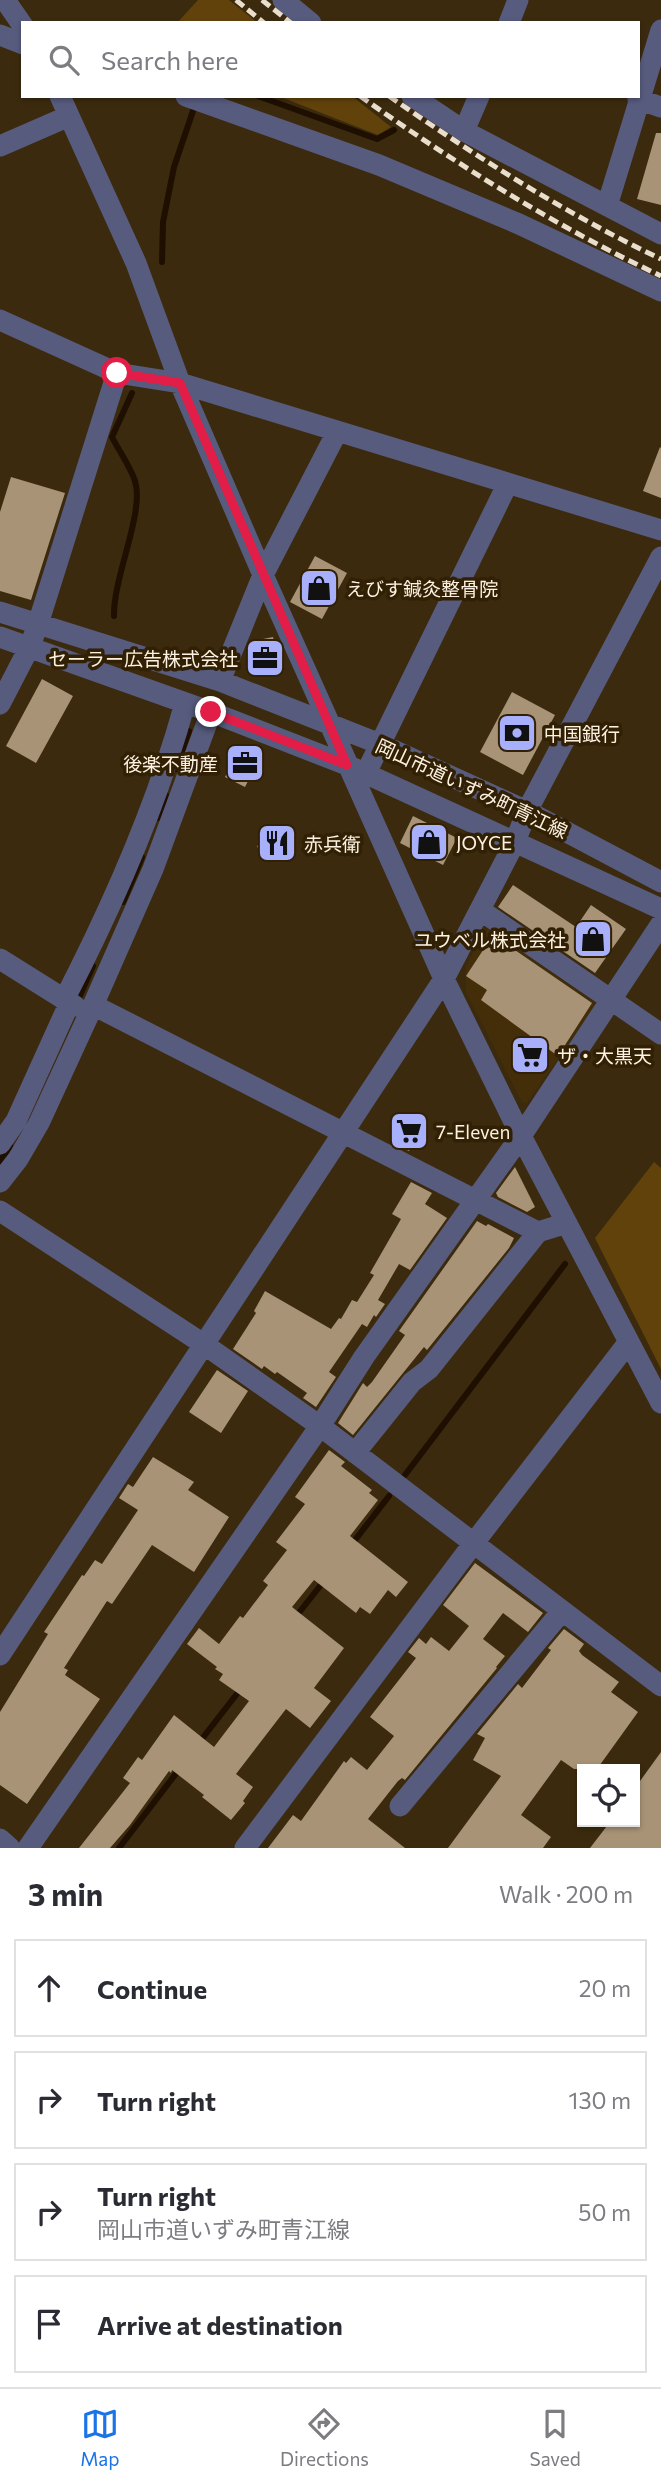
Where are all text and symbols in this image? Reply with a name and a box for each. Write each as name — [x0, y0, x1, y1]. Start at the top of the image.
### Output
search box — [21, 21, 640, 98]
icon: search — [45, 41, 83, 79]
text: Search here — [101, 44, 239, 75]
route start — [101, 357, 132, 388]
shop icon: えびす鍼灸整骨院 — [298, 567, 340, 609]
place label: えびす鍼灸整骨院 — [346, 577, 498, 600]
office icon: セーラー広告株式会社 — [244, 637, 286, 679]
place label: セーラー広告株式会社 — [48, 647, 238, 670]
route end — [195, 696, 226, 727]
bank icon: 中国銀行 — [496, 712, 538, 754]
place label: 中国銀行 — [544, 722, 620, 745]
street label: 岡山市道いずみ町青江線 — [372, 733, 572, 843]
office icon: 後楽不動産 — [224, 742, 266, 784]
place label: 後楽不動産 — [123, 752, 218, 775]
shop icon: JOYCE — [408, 821, 450, 863]
restaurant icon: 赤兵衛 — [256, 822, 298, 864]
place label: JOYCE — [456, 831, 512, 854]
place label: 赤兵衛 — [304, 832, 361, 855]
shop icon: ユウベル株式会社 — [572, 918, 614, 960]
place label: ユウベル株式会社 — [414, 928, 566, 951]
supermarket icon: ザ・大黒天 — [509, 1034, 551, 1076]
place label: ザ・大黒天 — [557, 1044, 652, 1067]
supermarket icon: 7-Eleven — [388, 1110, 430, 1152]
place label: 7-Eleven — [436, 1120, 510, 1143]
map controls — [577, 1764, 640, 1827]
button: locate — [577, 1764, 640, 1827]
text: 3 min — [28, 1875, 103, 1912]
text: Walk · 200 m — [499, 1880, 633, 1908]
icon: ahead — [30, 1969, 68, 2007]
text: Continue — [97, 1973, 207, 2004]
text: 20 m — [579, 1974, 631, 2002]
icon: right — [30, 2081, 68, 2119]
text: Turn right — [97, 2085, 216, 2116]
text: 130 m — [569, 2086, 631, 2114]
text: Turn right — [97, 2180, 216, 2211]
icon: right — [30, 2193, 68, 2231]
text: 50 m — [578, 2198, 631, 2226]
text: 岡山市道いずみ町青江線 — [97, 2215, 350, 2243]
icon: arrive — [30, 2305, 68, 2343]
text: Arrive at destination — [97, 2309, 343, 2340]
tab: Map — [80, 2405, 119, 2470]
tab: Directions — [280, 2405, 369, 2470]
tab: Saved — [529, 2405, 581, 2470]

